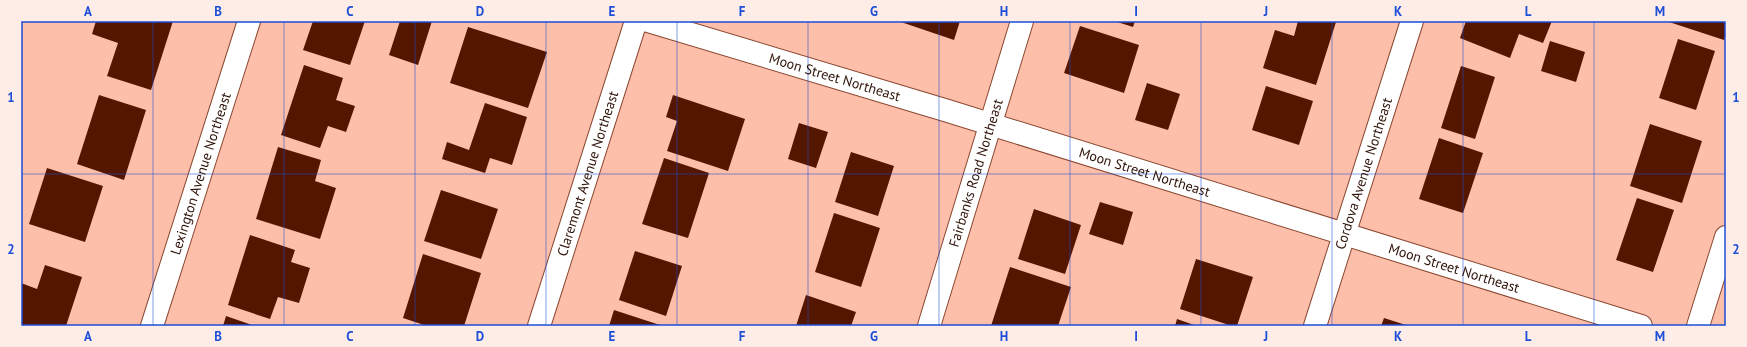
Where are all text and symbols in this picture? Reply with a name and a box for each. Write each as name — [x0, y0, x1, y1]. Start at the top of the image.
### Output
text: A — [84, 3, 92, 20]
text: B — [214, 3, 222, 20]
text: C — [346, 3, 354, 20]
text: D — [476, 3, 484, 20]
text: E — [609, 3, 616, 20]
text: F — [739, 3, 746, 20]
text: G — [870, 3, 878, 20]
text: H — [1000, 3, 1008, 20]
text: I — [1134, 3, 1138, 20]
text: J — [1263, 3, 1268, 20]
text: K — [1394, 3, 1402, 20]
text: L — [1525, 3, 1532, 20]
text: M — [1655, 3, 1665, 20]
street label: Moon Street Northeast — [767, 49, 903, 105]
street label: Claremont Avenue Northeast — [553, 88, 622, 258]
text: 1 — [7, 89, 15, 106]
text: 1 — [1732, 89, 1740, 106]
street label: Lexington Avenue Northeast — [166, 90, 235, 257]
street label: Cordova Avenue Northeast — [1331, 95, 1396, 252]
street label: Fairbanks Road Northeast — [945, 96, 1007, 249]
street label: Moon Street Northeast — [1077, 143, 1213, 201]
street label: Moon Street Northeast — [1386, 239, 1522, 297]
text: 2 — [7, 241, 15, 258]
text: 2 — [1732, 241, 1740, 258]
text: A — [84, 328, 92, 345]
text: B — [214, 328, 222, 345]
text: C — [346, 328, 354, 345]
text: D — [476, 328, 484, 345]
text: E — [609, 328, 616, 345]
text: F — [739, 328, 746, 345]
text: G — [870, 328, 878, 345]
text: H — [1000, 328, 1008, 345]
text: I — [1134, 328, 1138, 345]
text: J — [1263, 328, 1268, 345]
text: K — [1394, 328, 1402, 345]
text: L — [1525, 328, 1532, 345]
text: M — [1655, 328, 1665, 345]

